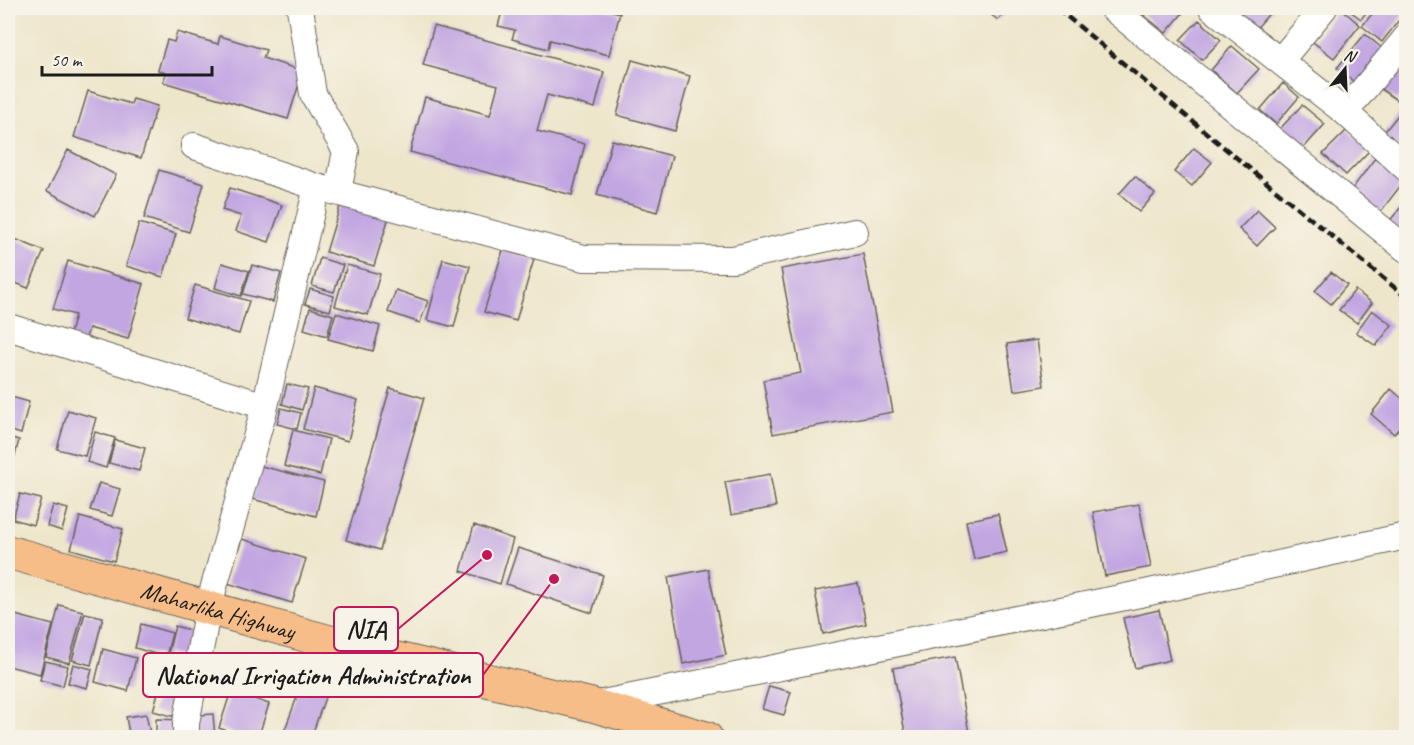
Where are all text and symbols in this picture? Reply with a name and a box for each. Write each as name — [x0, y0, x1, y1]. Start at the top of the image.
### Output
scale bar — [42, 39, 212, 77]
north arrow — [1315, 39, 1375, 99]
text: N — [1342, 45, 1360, 68]
text: 50 m — [51, 49, 84, 71]
street label: Maharlika Highway — [137, 575, 300, 647]
callout: NIA — [334, 607, 398, 651]
text: NIA — [346, 613, 388, 646]
callout: National Irrigation Administration — [143, 653, 483, 697]
text: National Irrigation Administration — [156, 659, 471, 692]

